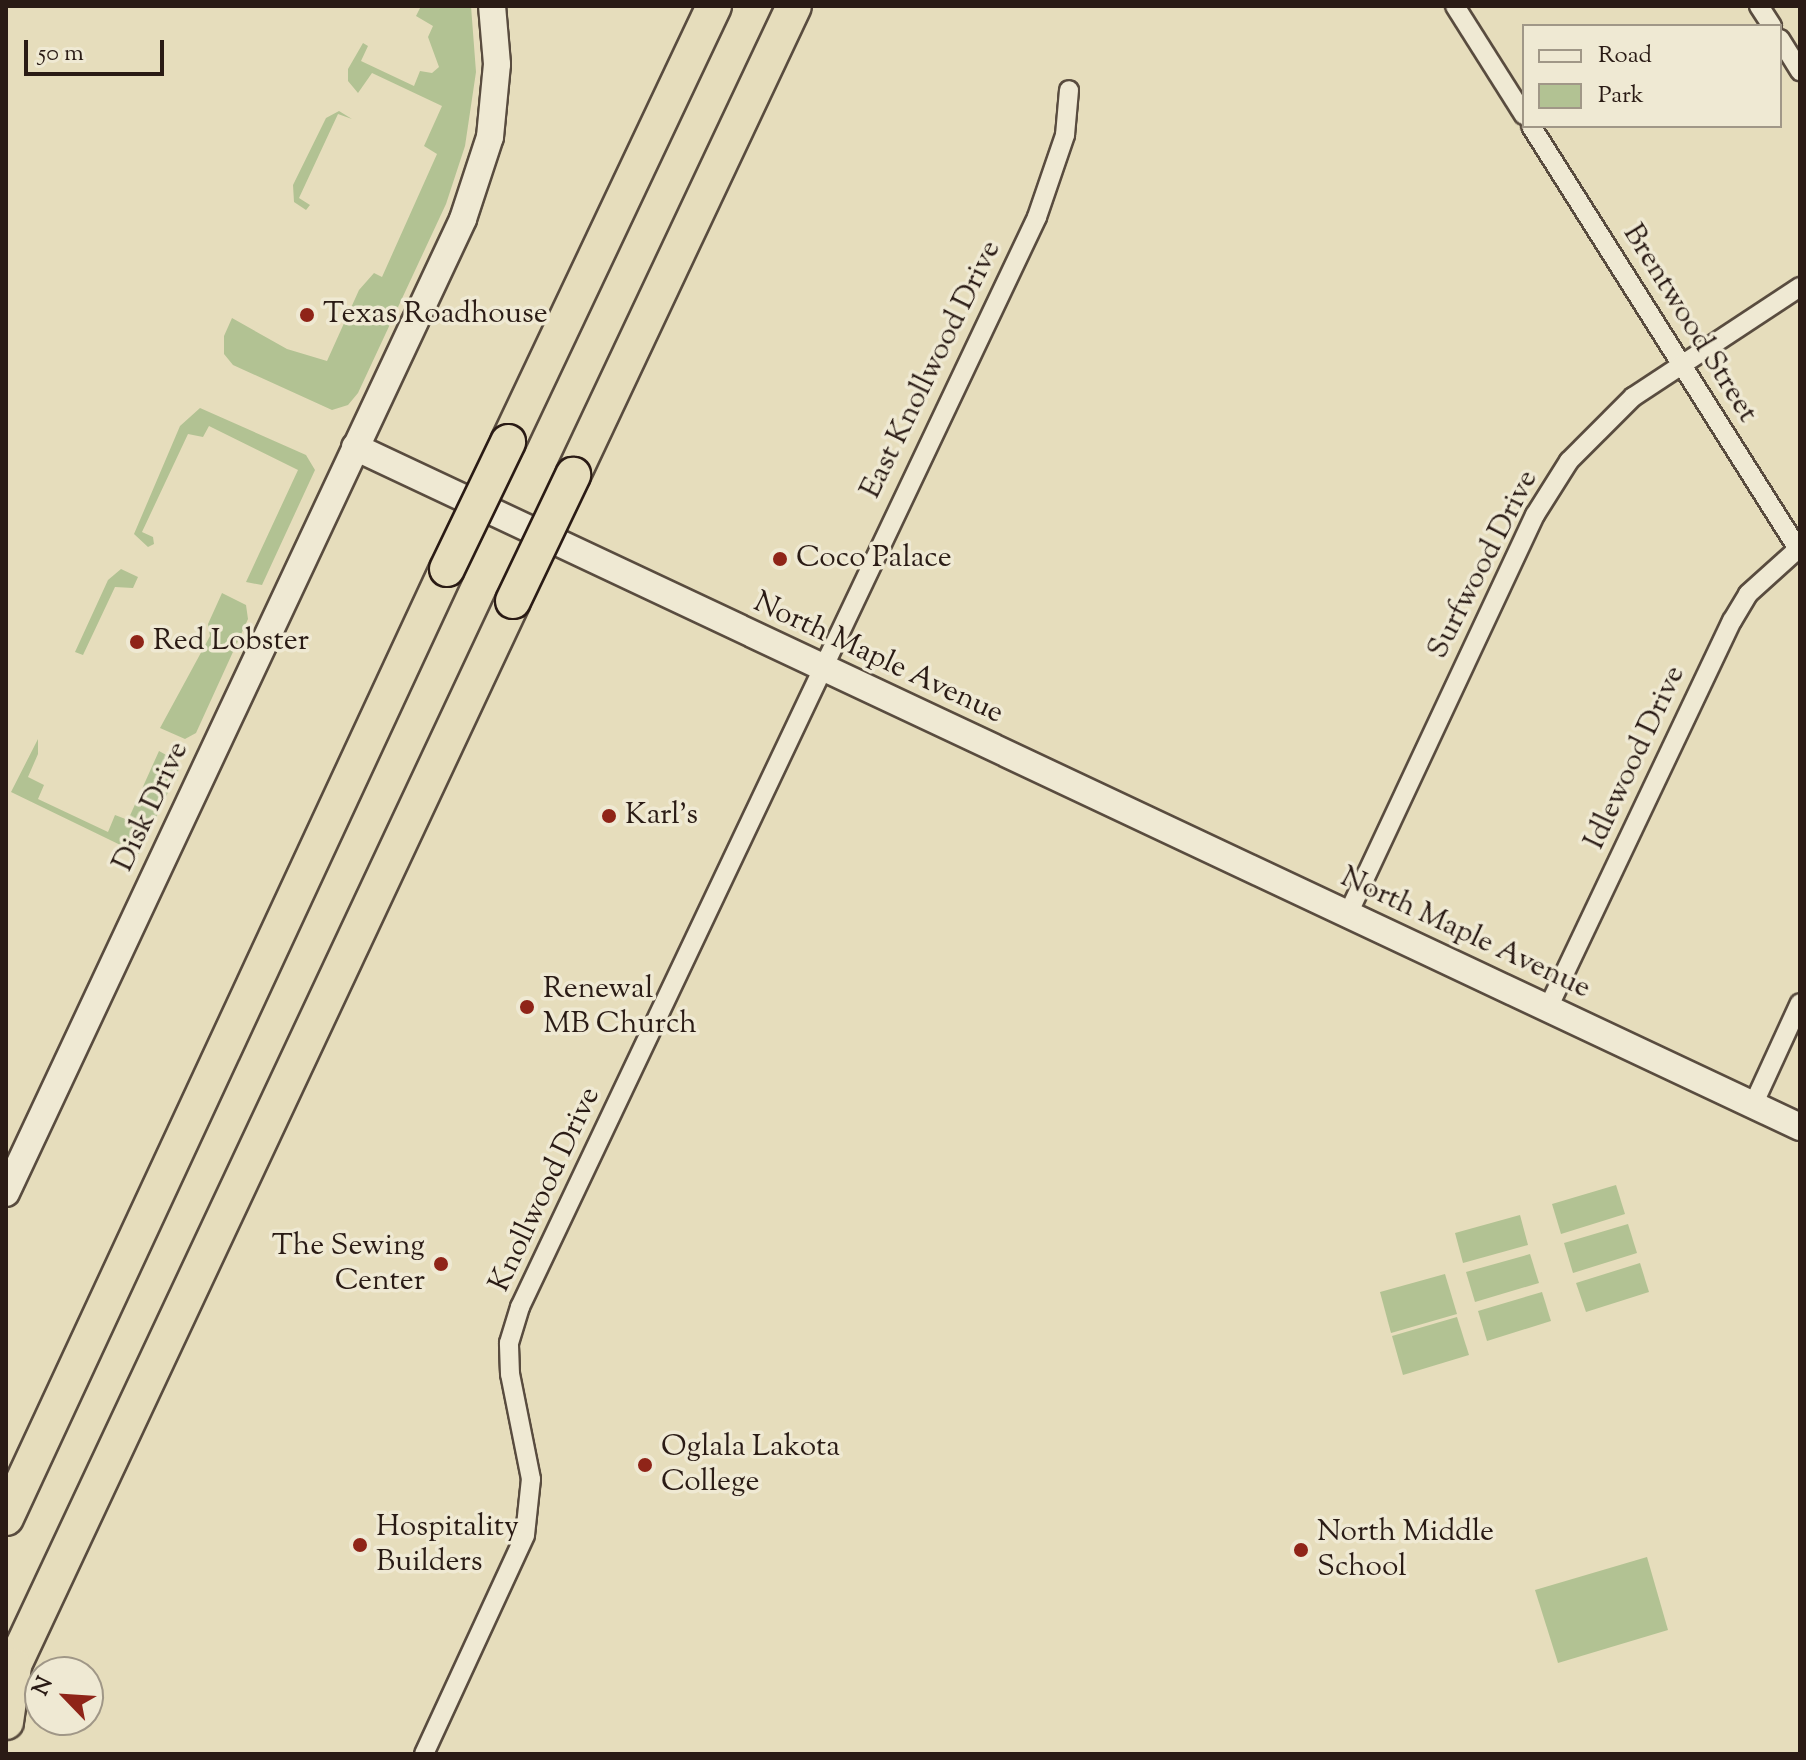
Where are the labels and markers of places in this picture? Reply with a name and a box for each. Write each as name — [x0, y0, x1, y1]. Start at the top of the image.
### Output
place label: Texas Roadhouse — [323, 297, 548, 333]
marker: Texas Roadhouse — [298, 306, 316, 324]
place label: Coco Palace — [796, 541, 952, 577]
marker: Coco Palace — [771, 550, 789, 568]
place label: Red Lobster — [153, 624, 309, 660]
marker: Red Lobster — [128, 633, 146, 651]
place label: Karl's — [625, 798, 698, 834]
marker: Karl's — [600, 807, 618, 825]
place label: Renewal MB Church — [543, 972, 697, 1042]
marker: Renewal MB Church — [518, 998, 536, 1016]
place label: The Sewing Center — [272, 1229, 425, 1300]
marker: The Sewing Center — [432, 1255, 450, 1273]
place label: Oglala Lakota College — [661, 1430, 840, 1500]
marker: Oglala Lakota College — [636, 1456, 654, 1474]
place label: Hospitality Builders — [376, 1510, 519, 1580]
place label: North Middle School — [1317, 1515, 1494, 1586]
marker: Hospitality Builders — [351, 1536, 369, 1554]
marker: North Middle School — [1292, 1541, 1310, 1559]

